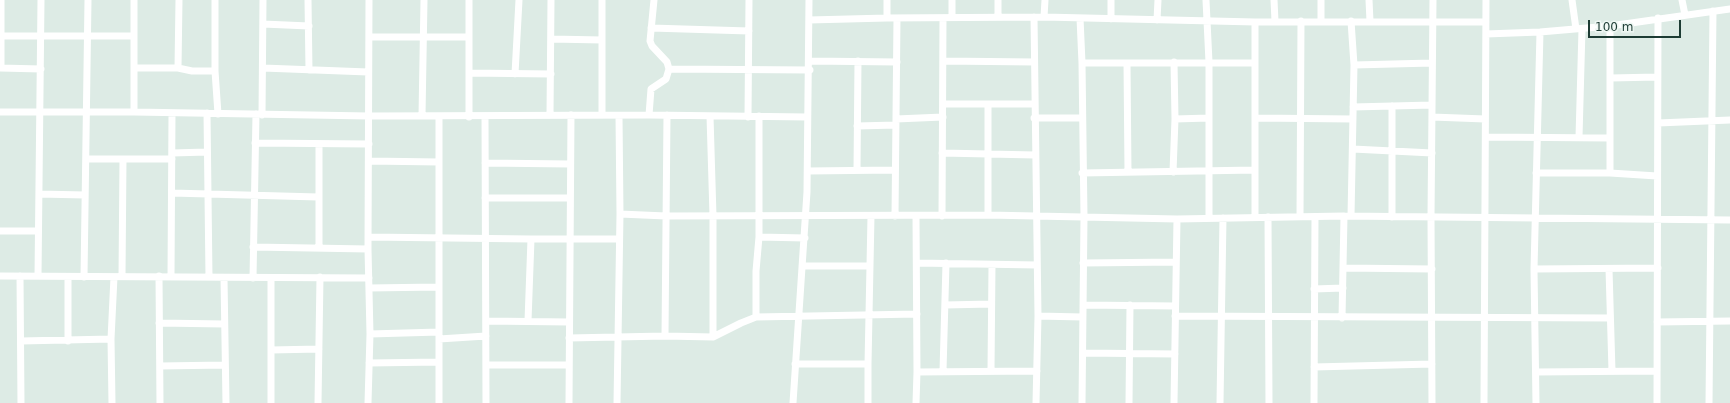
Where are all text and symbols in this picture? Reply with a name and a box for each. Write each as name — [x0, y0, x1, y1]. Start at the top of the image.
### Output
scale bar — [1590, 12, 1683, 38]
text: 100 m — [1595, 20, 1633, 34]

